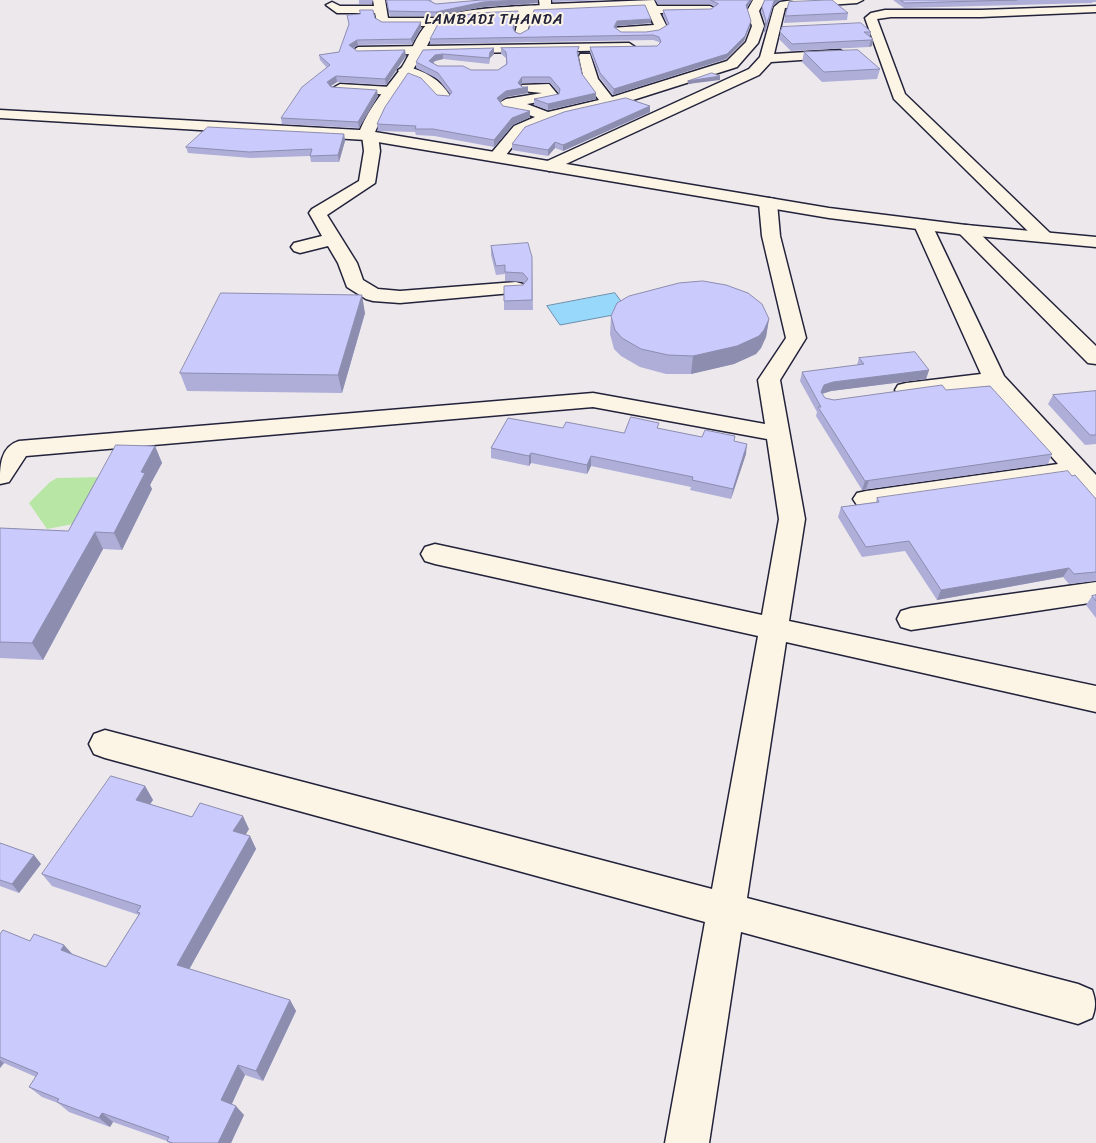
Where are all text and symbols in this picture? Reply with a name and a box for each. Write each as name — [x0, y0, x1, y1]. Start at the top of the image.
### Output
district label: LAMBADI THANDA — [423, 11, 565, 29]

